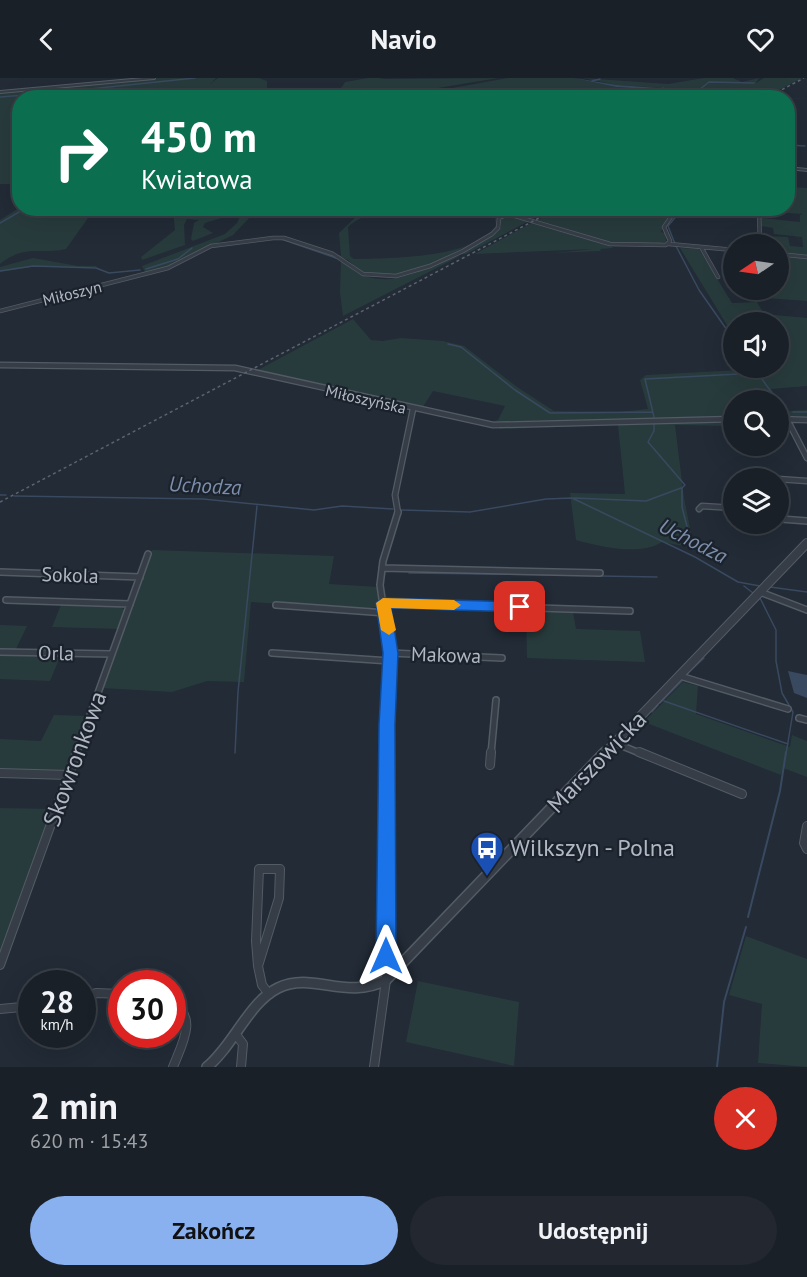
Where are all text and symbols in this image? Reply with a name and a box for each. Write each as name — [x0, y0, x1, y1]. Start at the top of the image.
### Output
text: Navio — [371, 22, 436, 56]
icon: back — [30, 23, 63, 56]
icon: heart — [744, 23, 777, 56]
text: 450 m — [141, 109, 257, 164]
icon: right — [42, 114, 120, 192]
text: Kwiatowa — [141, 162, 253, 196]
north arrow — [723, 234, 789, 300]
map controls — [723, 234, 789, 534]
street label: Miłoszyn — [40, 276, 104, 310]
button: sound — [723, 312, 789, 378]
street label: Miłoszyńska — [324, 380, 408, 418]
button: search — [723, 390, 789, 456]
button: layers — [723, 468, 789, 534]
water label: Uchodza — [168, 470, 243, 501]
water label: Uchodza — [655, 512, 733, 569]
street label: Sokola — [41, 561, 99, 589]
pin — [494, 581, 545, 632]
icon: arrive — [503, 590, 536, 623]
street label: Orla — [38, 640, 74, 666]
street label: Makowa — [410, 641, 482, 669]
street label: Skowronkowa — [36, 687, 113, 831]
street label: Marszowicka — [540, 704, 653, 819]
bus stop icon: Wilkszyn - Polna — [469, 830, 505, 877]
place label: Wilkszyn - Polna — [510, 832, 675, 863]
position arrow — [354, 924, 418, 988]
speed limit sign: 30 — [108, 970, 186, 1048]
text: 28 — [40, 982, 74, 1021]
text: km/h — [41, 1015, 73, 1034]
text: 2 min — [30, 1082, 118, 1129]
button: close — [714, 1087, 777, 1150]
text: 620 m · 15:43 — [30, 1128, 148, 1154]
button: Zakończ — [30, 1196, 398, 1265]
button: Udostępnij — [410, 1196, 777, 1265]

